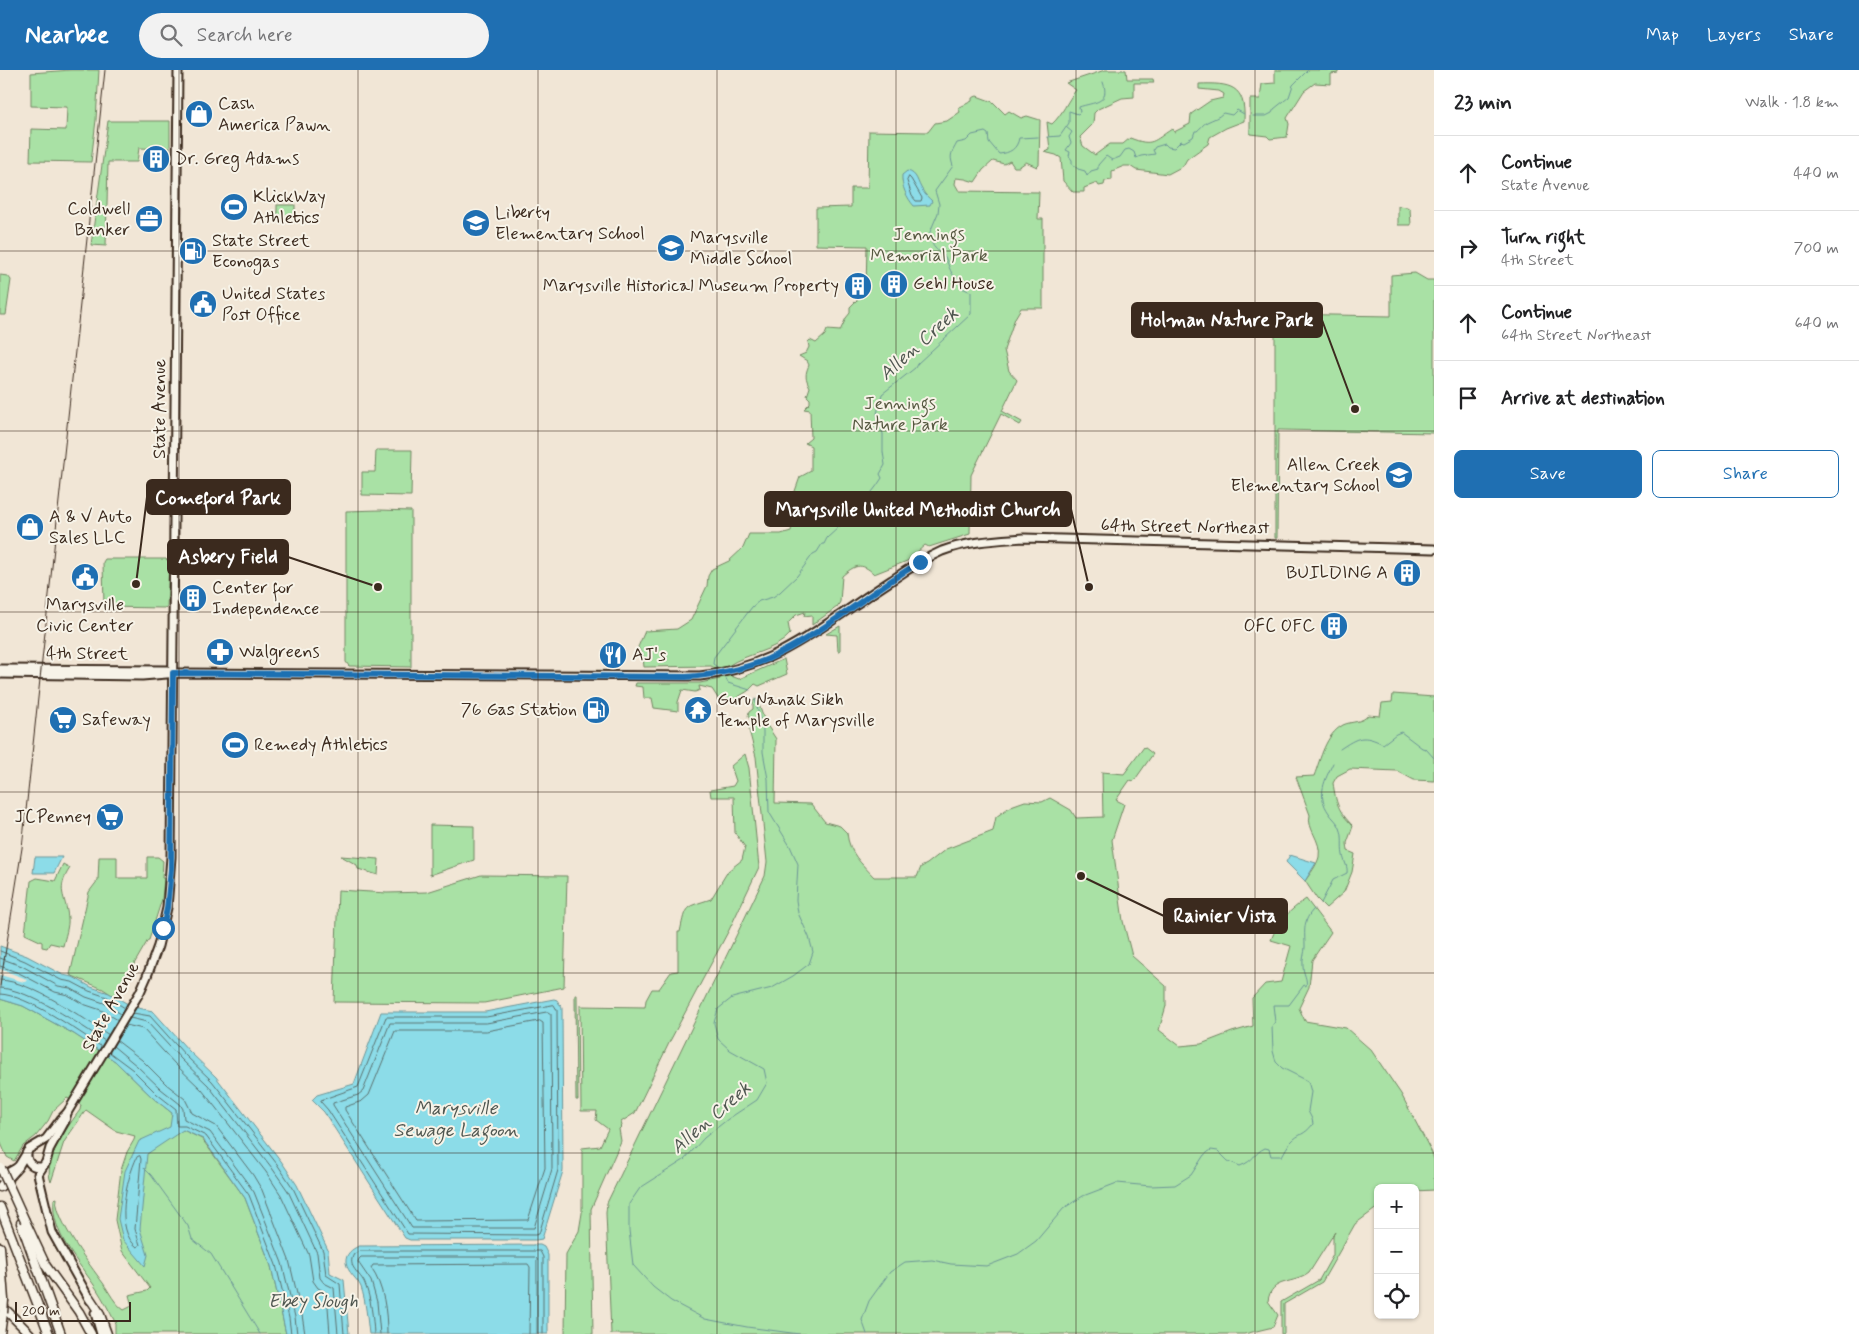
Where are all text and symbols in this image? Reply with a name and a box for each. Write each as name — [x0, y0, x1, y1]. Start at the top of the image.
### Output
search box — [139, 13, 489, 58]
text: Nearbee — [25, 20, 109, 51]
icon: search — [157, 21, 185, 49]
text: Search here — [197, 23, 293, 48]
text: Map — [1646, 23, 1679, 47]
text: Layers — [1707, 23, 1761, 47]
text: Share — [1789, 23, 1834, 47]
text: 23 min — [1454, 89, 1512, 117]
place label: Cash America Pawn — [218, 92, 330, 137]
text: Walk · 1.8 km — [1745, 92, 1839, 113]
shop icon: Cash America Pawn — [184, 99, 214, 129]
building icon: Dr. Greg Adams — [141, 144, 171, 174]
place label: Dr. Greg Adams — [175, 147, 299, 172]
text: Continue — [1501, 150, 1572, 175]
icon: ahead — [1454, 159, 1482, 187]
text: 440 m — [1793, 163, 1839, 184]
text: State Avenue — [1501, 175, 1590, 196]
place label: KlickWay Athletics — [253, 185, 326, 230]
sports icon: KlickWay Athletics — [219, 192, 249, 222]
place label: Coldwell Banker — [67, 197, 130, 242]
place label: Liberty Elementary School — [495, 201, 645, 246]
office icon: Coldwell Banker — [134, 204, 164, 234]
school or university icon: Liberty Elementary School — [461, 208, 491, 238]
park label: Jennings Memorial Park — [870, 223, 988, 268]
text: Turn right — [1501, 225, 1585, 250]
place label: Marysville Middle School — [690, 226, 792, 271]
place label: State Street Econogas — [212, 229, 310, 275]
school or university icon: Marysville Middle School — [656, 233, 686, 263]
icon: right — [1454, 234, 1482, 262]
fuel station icon: State Street Econogas — [178, 236, 208, 266]
text: 700 m — [1793, 238, 1839, 259]
text: 4th Street — [1501, 250, 1574, 271]
building icon: Gehl House — [879, 269, 909, 299]
building icon: Marysville Historical Museum Property — [843, 271, 873, 301]
place label: Gehl House — [913, 272, 994, 296]
place label: Marysville Historical Museum Property — [543, 274, 839, 298]
place label: United States Post Office — [222, 282, 326, 327]
public building icon: United States Post Office — [188, 289, 218, 319]
text: Continue — [1501, 300, 1572, 325]
water label: Allen Creek — [874, 301, 964, 386]
callout: Holman Nature Park — [1132, 303, 1322, 337]
text: Holman Nature Park — [1141, 308, 1314, 333]
icon: ahead — [1454, 309, 1482, 337]
text: 640 m — [1794, 313, 1839, 334]
text: 64th Street Northeast — [1501, 325, 1651, 346]
street label: State Avenue — [148, 359, 172, 459]
icon: arrive — [1454, 384, 1482, 412]
text: Arrive at destination — [1501, 386, 1665, 411]
park label: Jennings Nature Park — [852, 392, 948, 437]
button: Save — [1454, 450, 1642, 498]
button: Share — [1652, 450, 1839, 498]
place label: Allen Creek Elementary School — [1230, 453, 1380, 498]
school or university icon: Allen Creek Elementary School — [1384, 460, 1414, 490]
callout: Comeford Park — [147, 480, 290, 514]
text: Comeford Park — [155, 486, 281, 514]
callout: Marysville United Methodist Church — [765, 492, 1071, 526]
text: Marysville United Methodist Church — [775, 498, 1061, 523]
place label: A & V Auto Sales LLC — [49, 505, 132, 550]
shop icon: A & V Auto Sales LLC — [15, 512, 45, 542]
street label: 64th Street Northeast — [1100, 514, 1270, 540]
callout: Asbery Field — [168, 540, 288, 574]
text: Asbery Field — [178, 545, 278, 570]
route end — [909, 551, 932, 574]
building icon: BUILDING A — [1392, 558, 1422, 588]
place label: BUILDING A — [1286, 561, 1388, 585]
public building icon: Marysville Civic Center — [70, 562, 100, 592]
place label: Center for Independence — [212, 576, 319, 621]
building icon: Center for Independence — [178, 583, 208, 613]
place label: Marysville Civic Center — [36, 593, 134, 638]
building icon: OFC OFC — [1319, 611, 1349, 641]
place label: OFC OFC — [1243, 614, 1315, 638]
pharmacy icon: Walgreens — [205, 637, 235, 667]
place label: Walgreens — [239, 640, 320, 665]
restaurant icon: AJ's — [598, 640, 628, 670]
street label: 4th Street — [46, 642, 128, 666]
place label: AJ's — [632, 643, 666, 667]
place label: Guru Nanak Sikh Temple of Marysville — [717, 688, 875, 733]
fuel station icon: 76 Gas Station — [581, 695, 611, 725]
temple icon: Guru Nanak Sikh Temple of Marysville — [683, 695, 713, 725]
place label: 76 Gas Station — [461, 698, 577, 722]
supermarket icon: Safeway — [48, 705, 78, 735]
place label: Safeway — [82, 708, 151, 732]
sports icon: Remedy Athletics — [220, 730, 250, 760]
place label: Remedy Athletics — [254, 733, 388, 757]
supermarket icon: JCPenney — [95, 802, 125, 832]
place label: JCPenney — [14, 805, 91, 829]
callout: Rainier Vista — [1164, 899, 1287, 933]
text: Rainier Vista — [1174, 904, 1277, 929]
route start — [152, 917, 175, 940]
street label: State Avenue — [76, 958, 146, 1056]
water label: Allen Creek — [666, 1076, 757, 1160]
water label: Marysville Sewage Lagoon — [393, 1096, 519, 1145]
map controls — [1374, 1184, 1419, 1319]
button: + — [1374, 1184, 1419, 1229]
button: − — [1374, 1229, 1419, 1274]
button: locate — [1374, 1274, 1419, 1319]
water label: Ebey Slough — [268, 1289, 358, 1314]
scale bar — [15, 1299, 131, 1322]
text: 200 m — [22, 1302, 60, 1320]

